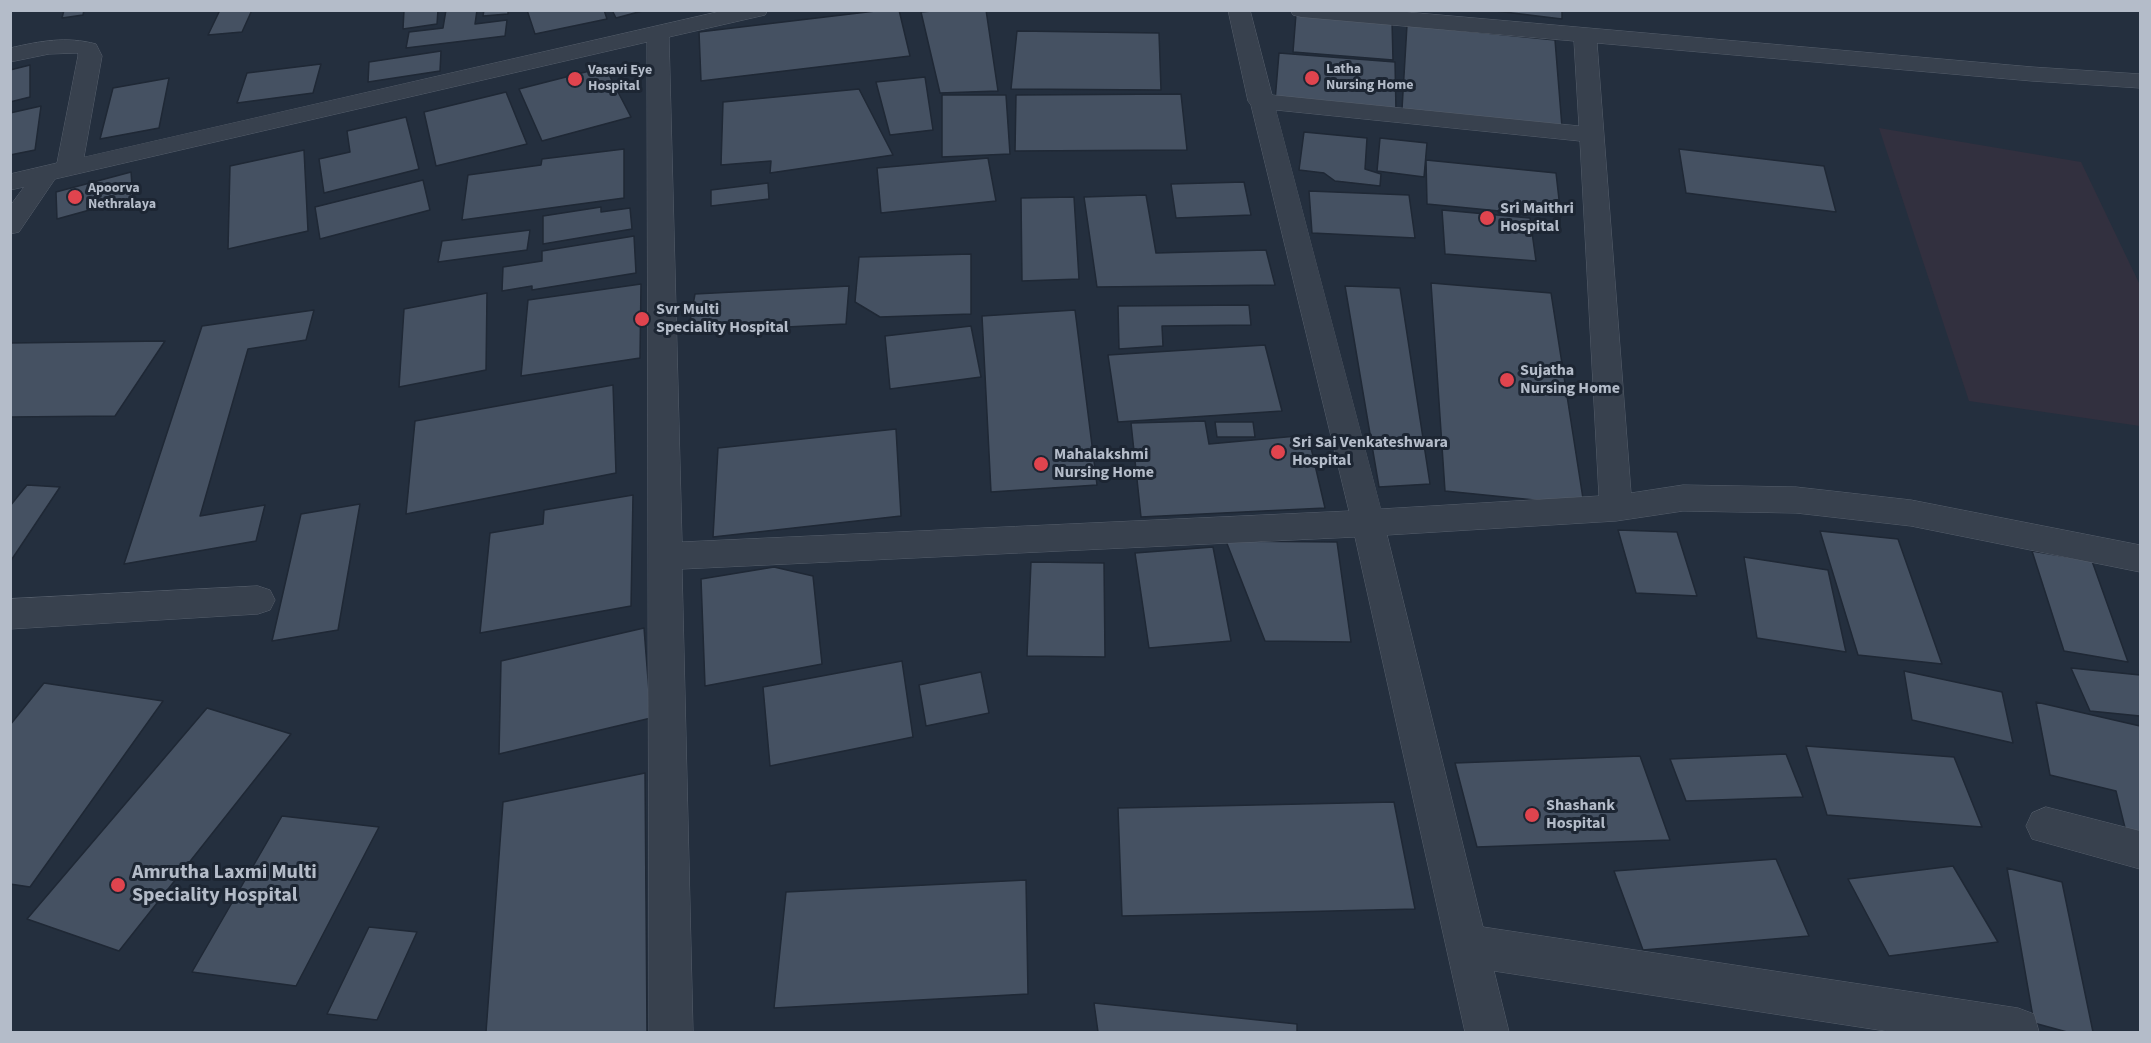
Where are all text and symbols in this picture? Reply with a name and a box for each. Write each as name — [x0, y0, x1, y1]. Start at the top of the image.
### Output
place label: Latha Nursing Home — [1326, 62, 1414, 94]
place label: Vasavi Eye Hospital — [588, 63, 652, 96]
marker: Latha Nursing Home — [1303, 69, 1321, 87]
marker: Vasavi Eye Hospital — [566, 70, 584, 88]
place label: Apoorva Nethralaya — [88, 181, 156, 214]
marker: Apoorva Nethralaya — [66, 188, 84, 206]
place label: Sri Maithri Hospital — [1500, 199, 1574, 237]
marker: Sri Maithri Hospital — [1478, 209, 1496, 227]
place label: Svr Multi Speciality Hospital — [656, 300, 788, 338]
marker: Svr Multi Speciality Hospital — [633, 310, 651, 328]
place label: Sujatha Nursing Home — [1520, 361, 1620, 399]
marker: Sujatha Nursing Home — [1498, 371, 1516, 389]
place label: Sri Sai Venkateshwara Hospital — [1292, 433, 1448, 471]
marker: Sri Sai Venkateshwara Hospital — [1269, 443, 1287, 461]
place label: Mahalakshmi Nursing Home — [1054, 445, 1154, 483]
marker: Mahalakshmi Nursing Home — [1032, 455, 1050, 473]
place label: Shashank Hospital — [1546, 796, 1615, 834]
marker: Shashank Hospital — [1523, 806, 1541, 824]
place label: Amrutha Laxmi Multi Speciality Hospital — [132, 862, 317, 909]
marker: Amrutha Laxmi Multi Speciality Hospital — [109, 876, 127, 894]

